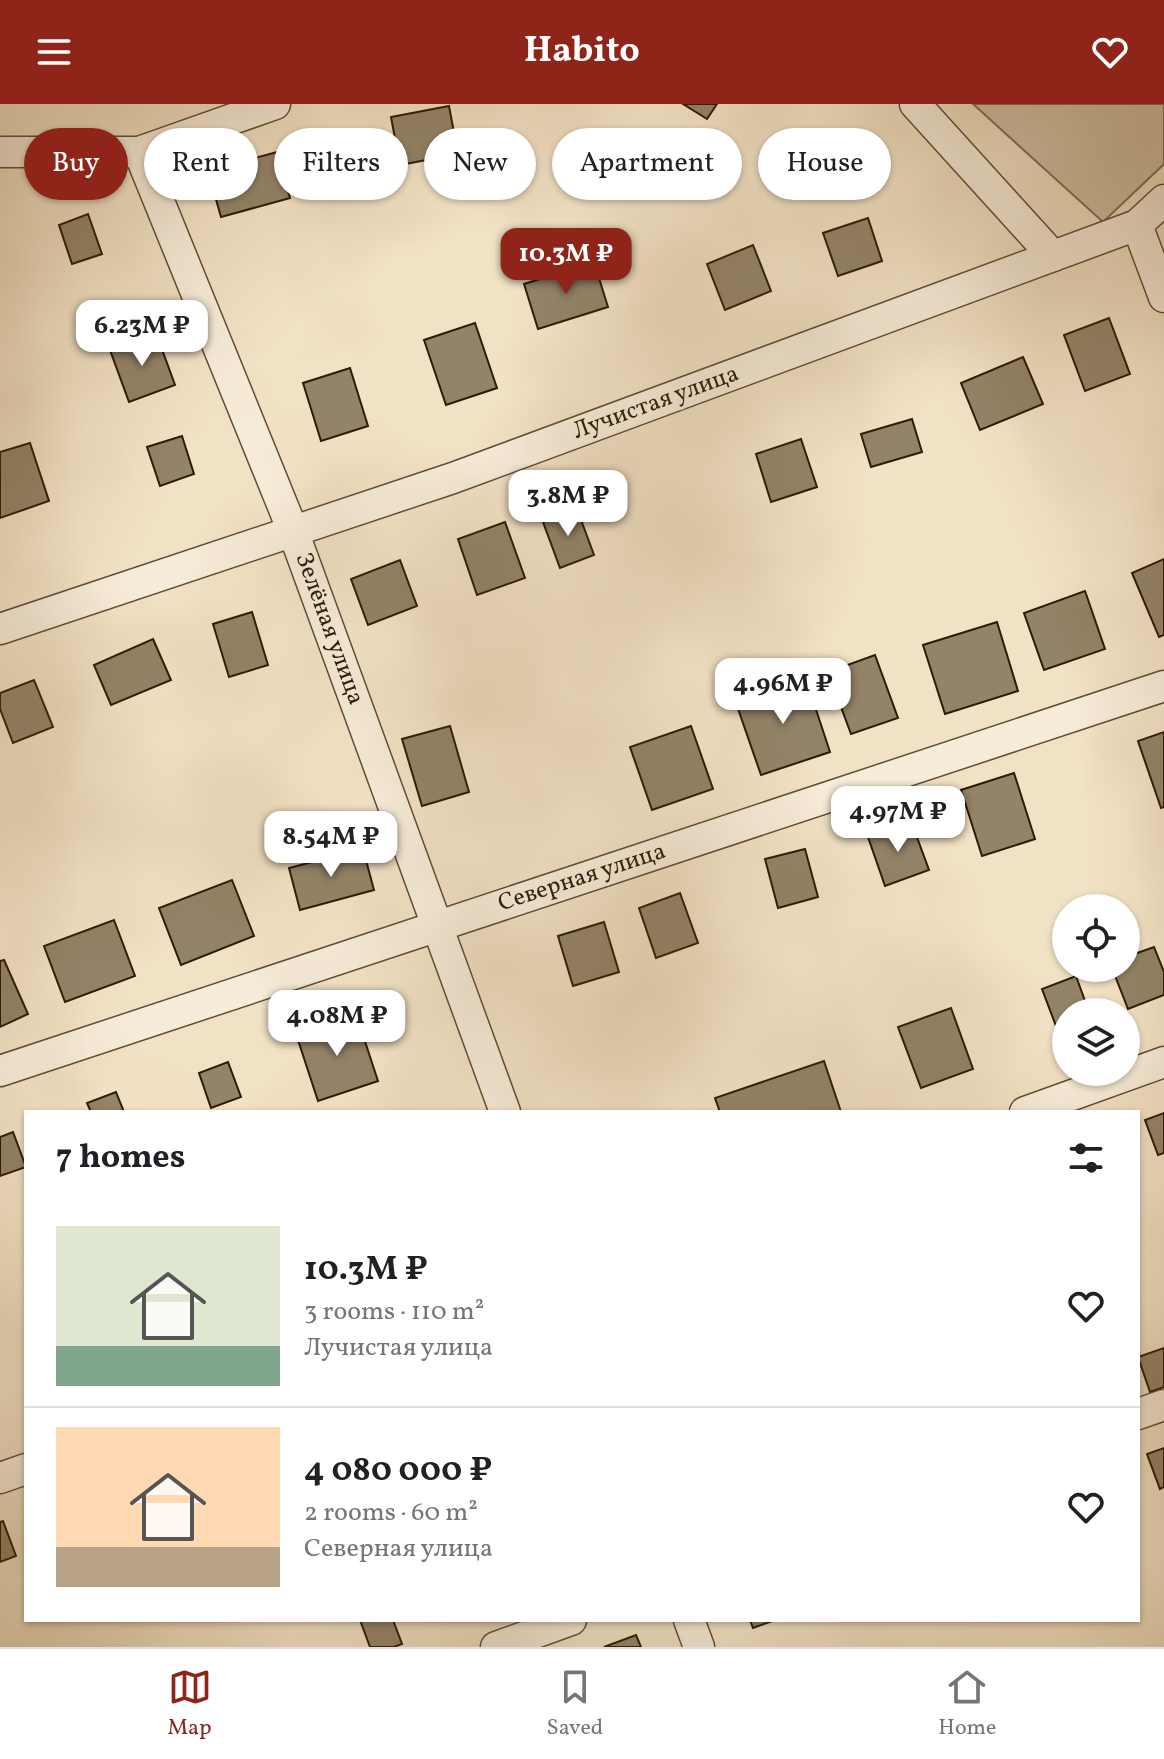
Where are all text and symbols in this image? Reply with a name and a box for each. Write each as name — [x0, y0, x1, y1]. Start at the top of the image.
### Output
text: Habito — [524, 27, 640, 77]
icon: menu — [32, 30, 76, 74]
icon: heart — [1088, 30, 1132, 74]
chip: Buy — [24, 128, 128, 200]
chip: Rent — [144, 128, 258, 200]
chip: Filters — [274, 128, 408, 200]
chip: New — [424, 128, 536, 200]
chip: Apartment — [552, 128, 742, 200]
chip: House — [758, 128, 891, 200]
pin: 10.3M ₽ — [492, 228, 640, 296]
text: 10.3M ₽ — [519, 236, 613, 272]
pin: 6.23M ₽ — [68, 300, 216, 368]
text: 6.23M ₽ — [94, 308, 190, 344]
street label: Лучистая улица — [568, 357, 744, 449]
pin: 3.8M ₽ — [503, 470, 633, 538]
text: 3.8M ₽ — [527, 478, 609, 514]
street label: Зелёная улица — [286, 548, 372, 710]
pin: 4.96M ₽ — [709, 658, 857, 726]
text: 4.96M ₽ — [733, 666, 833, 702]
pin: 4.97M ₽ — [824, 786, 972, 854]
text: 4.97M ₽ — [849, 794, 947, 830]
pin: 8.54M ₽ — [257, 811, 405, 879]
text: 8.54M ₽ — [282, 819, 380, 855]
street label: Северная улица — [494, 835, 670, 921]
map controls — [1052, 894, 1140, 1086]
button: locate — [1052, 894, 1140, 982]
pin: 4.08M ₽ — [263, 990, 411, 1058]
text: 4.08M ₽ — [286, 998, 388, 1034]
button: layers — [1052, 998, 1140, 1086]
text: 7 homes — [56, 1135, 185, 1182]
icon: filters — [1064, 1136, 1108, 1180]
text: 10.3M ₽ — [304, 1247, 428, 1294]
icon: home — [120, 1258, 216, 1354]
icon: heart — [1064, 1284, 1108, 1328]
text: 3 rooms · 110 m² — [304, 1294, 484, 1330]
text: Лучистая улица — [304, 1330, 493, 1366]
text: 4 080 000 ₽ — [304, 1448, 492, 1495]
icon: home — [120, 1459, 216, 1555]
icon: heart — [1064, 1485, 1108, 1529]
text: 2 rooms · 60 m² — [304, 1495, 478, 1531]
text: Северная улица — [304, 1531, 493, 1567]
tab: Map — [168, 1665, 212, 1744]
tab: Saved — [547, 1665, 603, 1744]
tab: Home — [938, 1665, 996, 1744]

